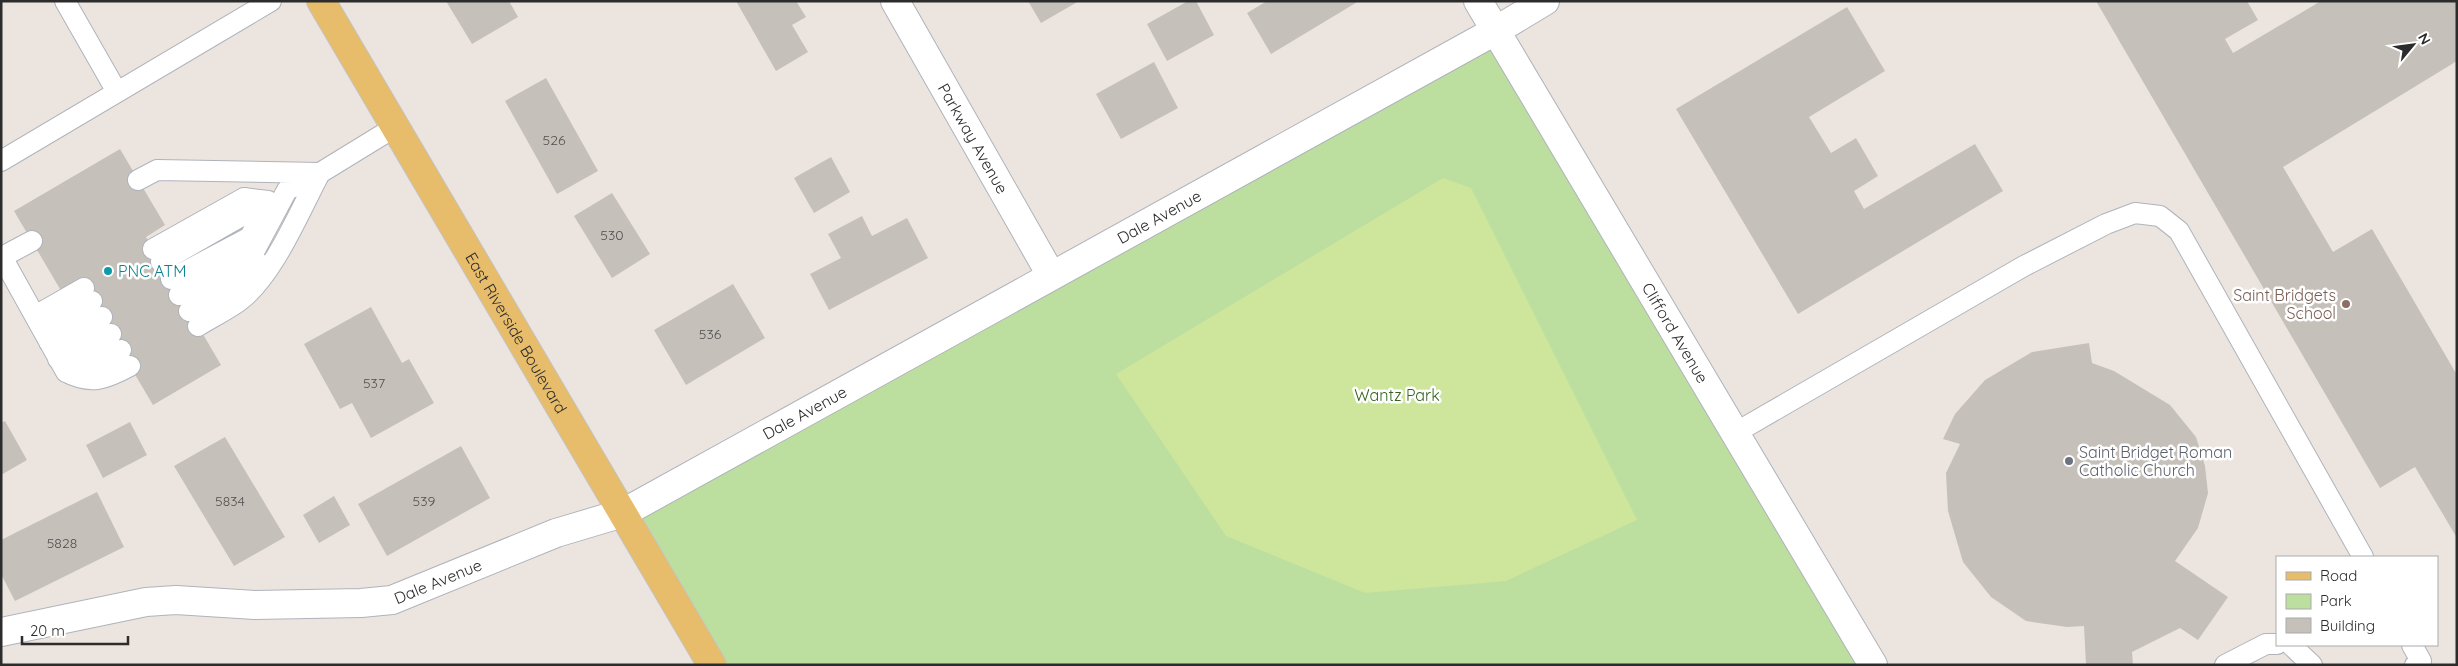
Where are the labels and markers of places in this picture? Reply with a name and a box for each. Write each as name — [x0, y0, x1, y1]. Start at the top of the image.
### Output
place label: PNC ATM — [118, 261, 186, 281]
marker: PNC ATM — [102, 265, 114, 277]
place label: Saint Bridgets School — [2233, 285, 2336, 323]
marker: Saint Bridgets School — [2340, 298, 2352, 310]
place label: Saint Bridget Roman Catholic Church — [2079, 442, 2232, 480]
marker: Saint Bridget Roman Catholic Church — [2063, 455, 2075, 467]

